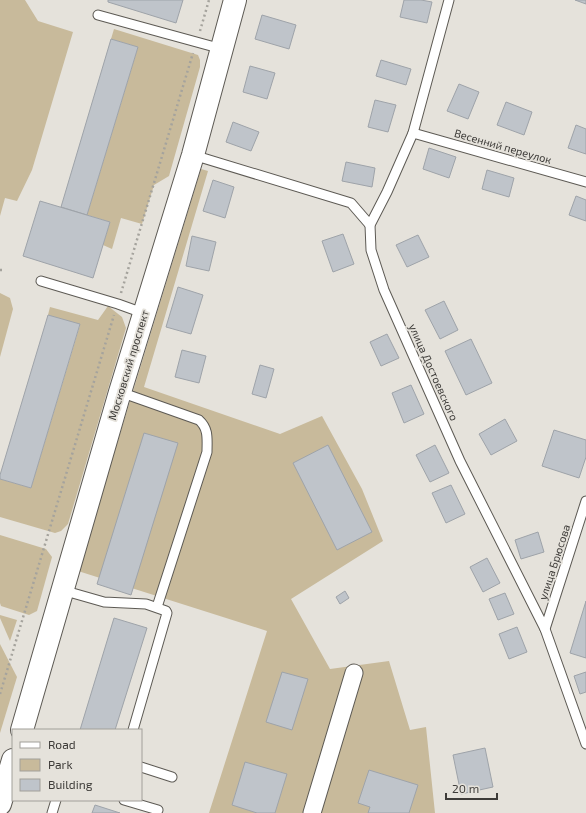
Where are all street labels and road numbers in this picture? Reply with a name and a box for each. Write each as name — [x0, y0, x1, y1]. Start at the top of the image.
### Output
street label: Весенний переулок — [453, 126, 553, 167]
street label: Московский проспект — [105, 308, 151, 422]
street label: улица Достоевского — [406, 321, 461, 423]
street label: улица Брюсова — [536, 523, 573, 602]

